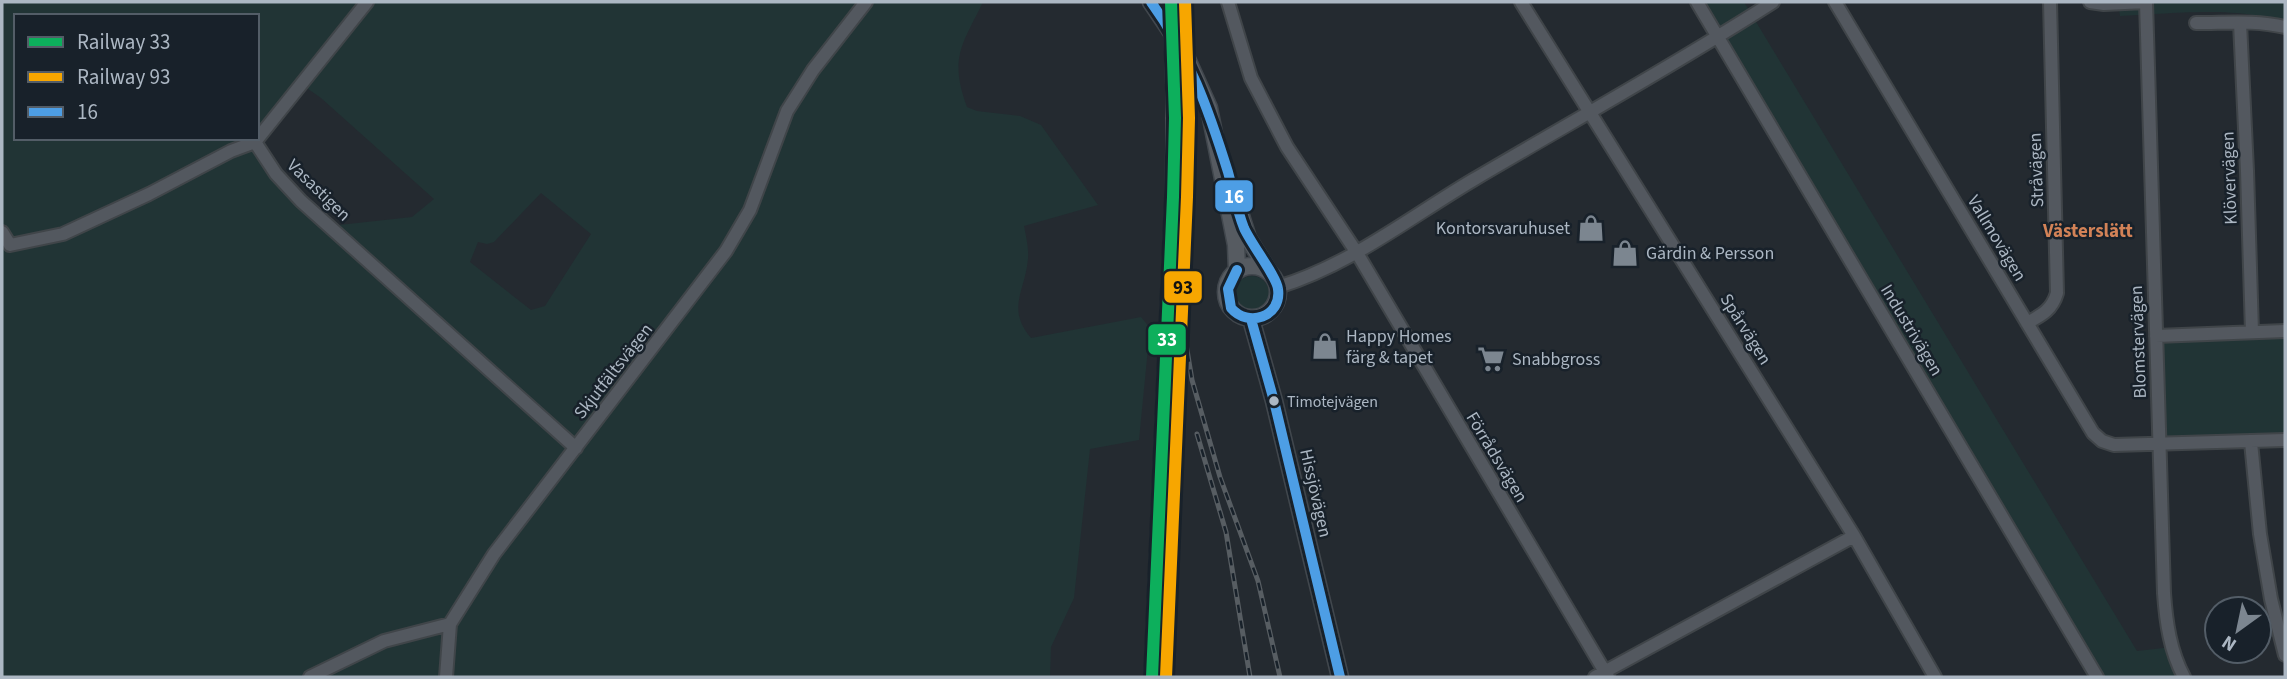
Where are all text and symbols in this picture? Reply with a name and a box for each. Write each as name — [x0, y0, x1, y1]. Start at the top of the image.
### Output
legend — [14, 14, 259, 140]
text: Railway 33 — [77, 27, 170, 57]
text: Railway 93 — [77, 62, 170, 92]
text: 16 — [77, 97, 98, 127]
street label: Klövervägen — [2215, 131, 2244, 225]
street label: Stråvägen — [2023, 132, 2050, 208]
street label: Vasastigen — [281, 154, 356, 227]
line badge: 16 — [1214, 179, 1254, 213]
text: 16 — [1224, 184, 1244, 211]
street label: Vallmovägen — [1961, 190, 2032, 286]
shop icon: Kontorsvaruhuset — [1576, 213, 1606, 243]
place label: Kontorsvaruhuset — [1436, 216, 1570, 241]
district label: Västerslätt — [2042, 218, 2133, 245]
shop icon: Gärdin & Persson — [1610, 238, 1640, 268]
place label: Gärdin & Persson — [1646, 241, 1774, 266]
line badge: 93 — [1163, 270, 1203, 304]
text: 93 — [1173, 275, 1193, 302]
street label: Industrivägen — [1874, 280, 1949, 381]
street label: Blomstervägen — [2124, 285, 2153, 399]
street label: Spårvägen — [1714, 289, 1777, 370]
street label: Skjutfältsvägen — [568, 318, 659, 424]
line badge: 33 — [1147, 323, 1187, 356]
place label: Happy Homes färg & tapet — [1346, 324, 1452, 370]
text: 33 — [1157, 327, 1177, 354]
shop icon: Happy Homes färg & tapet — [1310, 331, 1340, 361]
supermarket icon: Snabbgross — [1476, 344, 1506, 374]
place label: Snabbgross — [1512, 347, 1600, 372]
place label: Timotejvägen — [1287, 391, 1378, 413]
marker: Timotejvägen — [1267, 394, 1281, 408]
street label: Förrådsvägen — [1460, 407, 1534, 507]
street label: Hissjövägen — [1293, 446, 1338, 540]
north arrow — [2203, 595, 2273, 665]
text: N — [2217, 628, 2242, 658]

